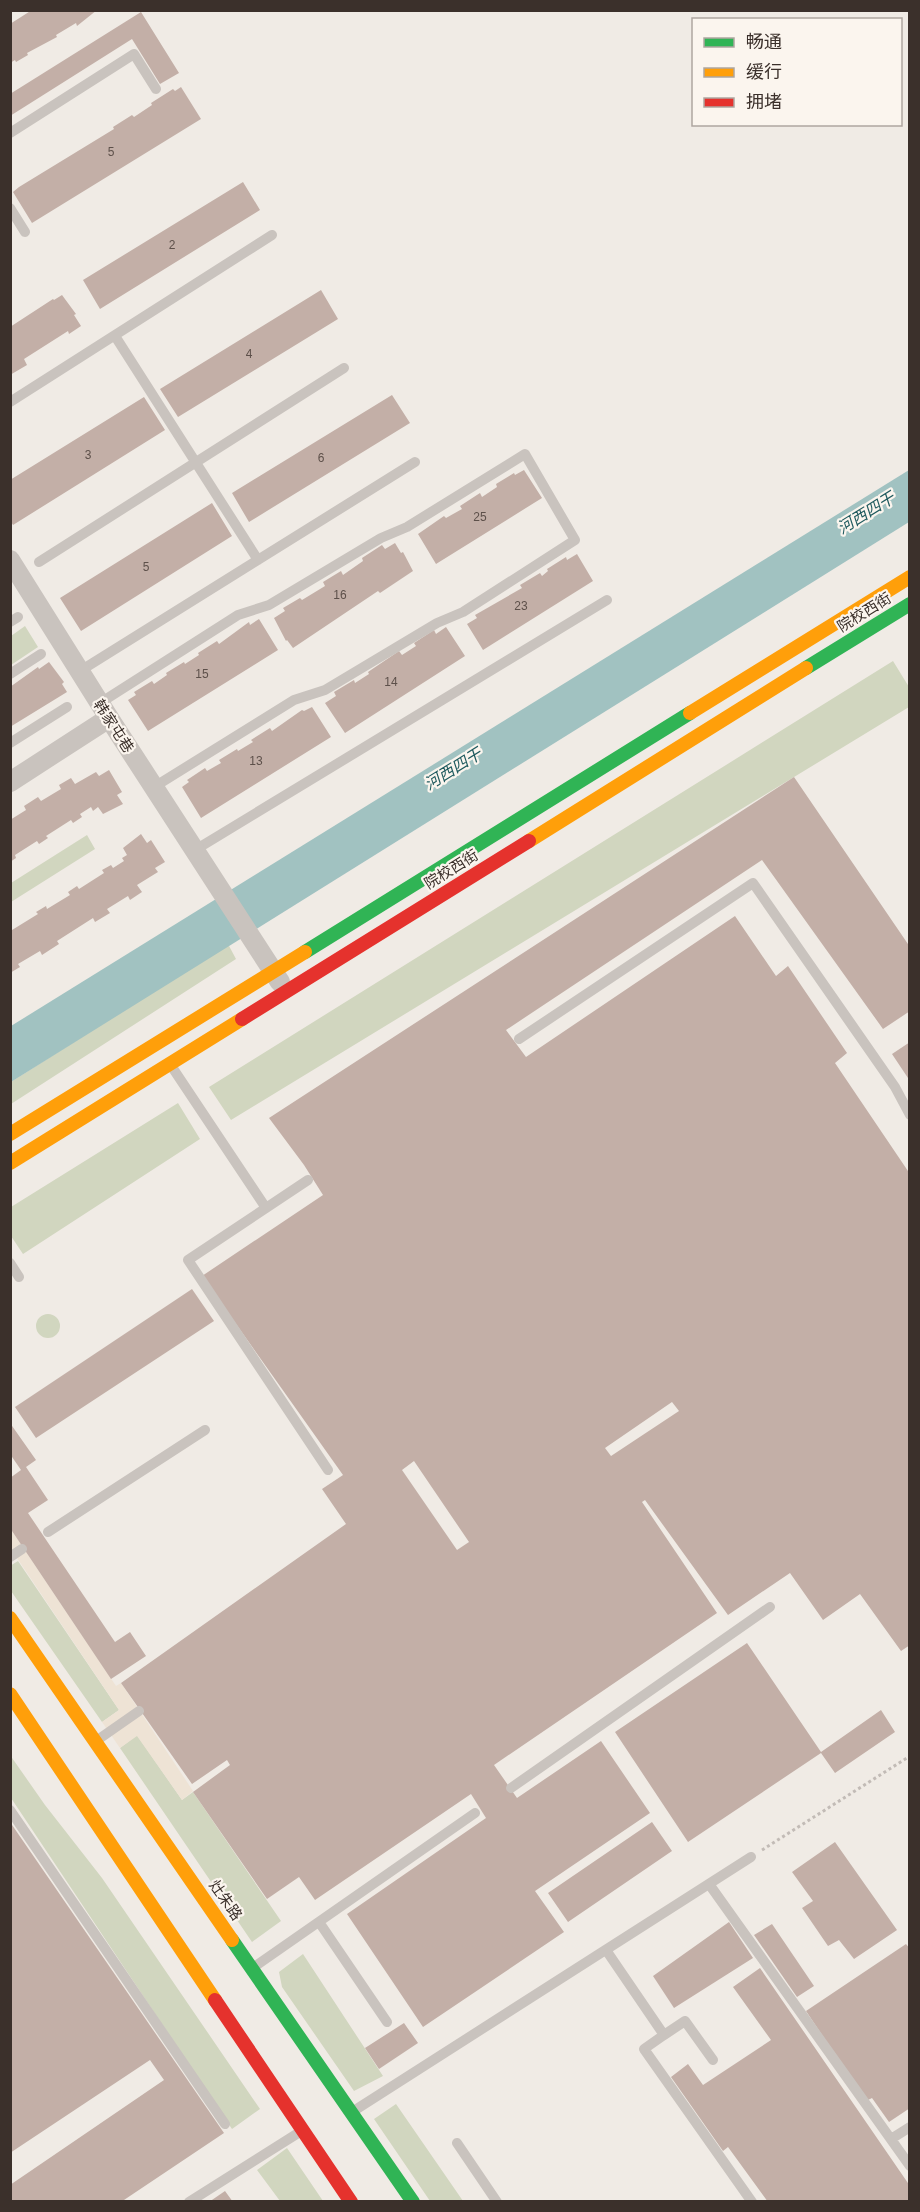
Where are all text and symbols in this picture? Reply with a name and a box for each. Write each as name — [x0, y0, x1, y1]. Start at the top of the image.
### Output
legend — [692, 18, 902, 126]
text: 畅通 — [746, 32, 782, 52]
text: 缓行 — [746, 62, 782, 82]
text: 拥堵 — [746, 92, 782, 112]
house number: 5 — [108, 145, 115, 159]
house number: 2 — [169, 238, 176, 252]
house number: 4 — [246, 347, 253, 361]
house number: 3 — [85, 448, 92, 462]
house number: 6 — [318, 451, 325, 465]
water label: 河西四干 — [834, 488, 899, 537]
house number: 25 — [473, 510, 487, 524]
house number: 5 — [143, 560, 150, 574]
house number: 16 — [333, 588, 347, 602]
street label: 院校西街 — [834, 589, 894, 635]
house number: 23 — [514, 599, 528, 613]
house number: 15 — [195, 667, 209, 681]
house number: 14 — [384, 675, 398, 689]
street label: 韩家屯巷 — [91, 696, 137, 756]
water label: 河西四干 — [421, 744, 486, 793]
house number: 13 — [249, 754, 263, 768]
street label: 院校西街 — [421, 846, 481, 892]
street label: 灶朱路 — [206, 1877, 246, 1923]

